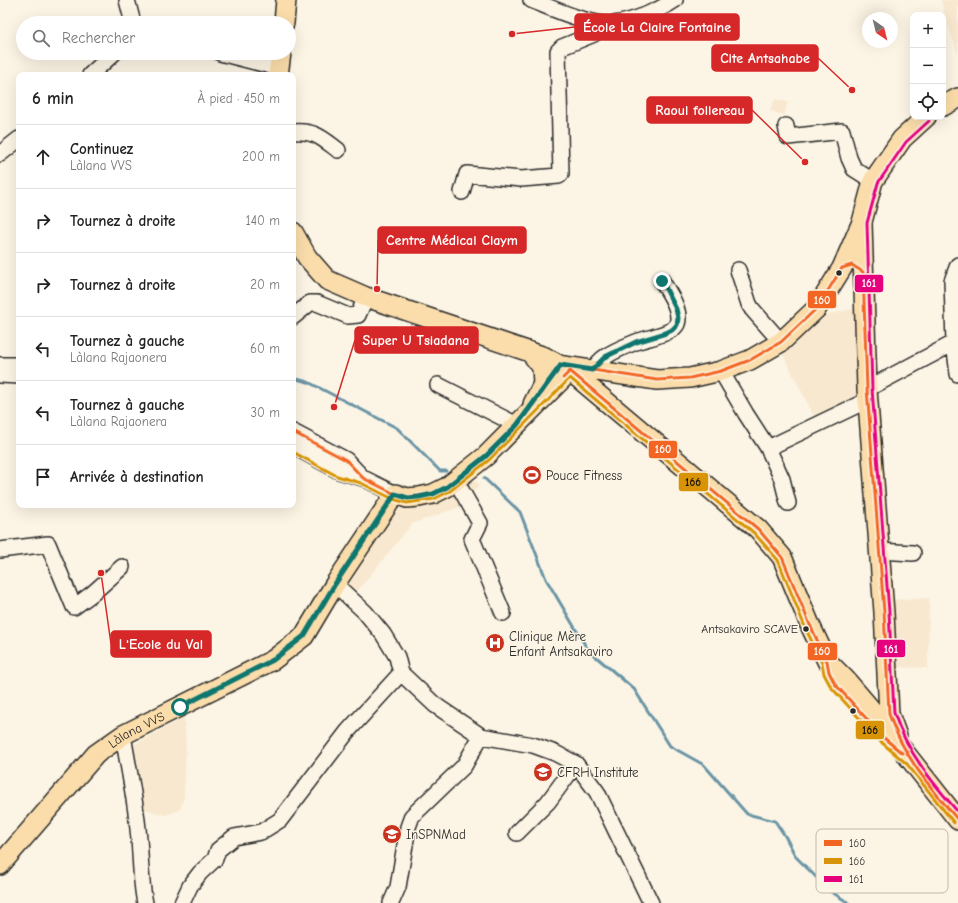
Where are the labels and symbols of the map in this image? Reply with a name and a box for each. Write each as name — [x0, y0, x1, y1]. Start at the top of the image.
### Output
north arrow — [862, 12, 898, 48]
callout: École La Claire Fontaine — [575, 14, 739, 40]
text: École La Claire Fontaine — [583, 19, 731, 36]
callout: Cite Antsahabe — [712, 45, 818, 71]
text: Cite Antsahabe — [720, 50, 810, 67]
callout: Raoul follereau — [647, 97, 752, 123]
text: Raoul follereau — [655, 102, 745, 119]
callout: Centre Médical Claym — [378, 227, 526, 253]
text: Centre Médical Claym — [386, 232, 518, 249]
unlabelled marker — [834, 268, 844, 278]
route end — [653, 272, 671, 290]
line badge: 161 — [854, 274, 884, 293]
text: 161 — [862, 277, 876, 290]
line badge: 160 — [807, 290, 837, 309]
text: 160 — [814, 294, 830, 307]
callout: Super U Tsiadana — [355, 327, 478, 353]
text: Super U Tsiadana — [363, 332, 469, 349]
line badge: 160 — [648, 440, 678, 459]
text: 160 — [655, 443, 671, 456]
sports icon: Pouce Fitness — [521, 464, 543, 486]
place label: Pouce Fitness — [546, 468, 622, 483]
line badge: 166 — [678, 472, 709, 492]
text: 166 — [685, 476, 701, 489]
place label: Antsakaviro SCAVE — [701, 622, 798, 636]
marker: Antsakaviro SCAVE — [801, 624, 811, 634]
place label: Clinique Mère Enfant Antsakaviro — [509, 629, 613, 659]
callout: L'Ecole du Val — [111, 631, 211, 657]
hospital icon: Clinique Mère Enfant Antsakaviro — [484, 632, 506, 654]
text: L'Ecole du Val — [119, 636, 203, 653]
line badge: 161 — [876, 639, 906, 658]
line badge: 160 — [807, 642, 838, 661]
text: 161 — [884, 643, 898, 656]
text: 160 — [814, 645, 830, 658]
route start — [171, 698, 189, 716]
unlabelled marker — [848, 706, 858, 716]
street label: Làlana VVS — [105, 708, 167, 751]
line badge: 166 — [855, 720, 885, 740]
text: 166 — [862, 724, 878, 737]
school or university icon: CFRH Institute — [532, 761, 554, 783]
place label: CFRH Institute — [557, 765, 639, 780]
school or university icon: InSPNMad — [381, 823, 403, 845]
place label: InSPNMad — [406, 827, 466, 842]
legend — [816, 829, 948, 893]
text: 160 — [849, 837, 866, 850]
text: 166 — [849, 855, 865, 868]
text: 161 — [849, 873, 864, 886]

